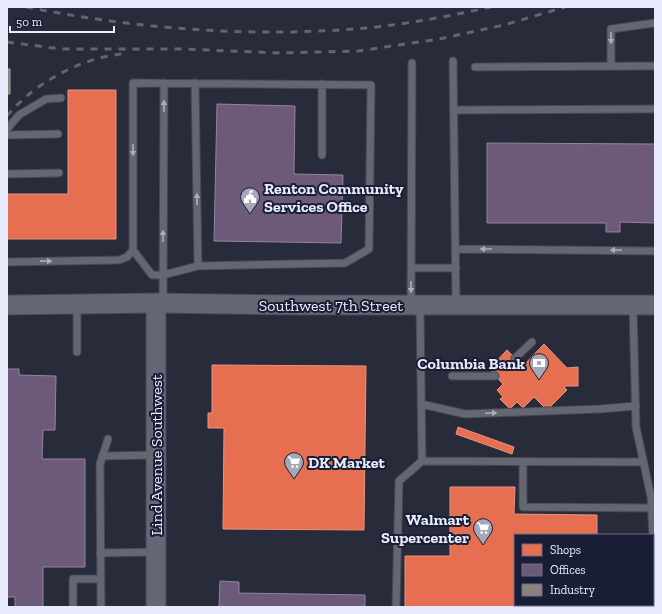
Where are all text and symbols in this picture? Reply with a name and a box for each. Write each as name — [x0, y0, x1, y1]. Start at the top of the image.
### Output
scale bar — [10, 8, 114, 34]
text: 50 m — [16, 15, 43, 29]
one-way arrow — [608, 32, 614, 45]
one-way arrow — [161, 99, 167, 112]
one-way arrow — [130, 144, 136, 157]
place label: Renton Community Services Office — [264, 179, 404, 216]
public building icon: Renton Community Services Office — [239, 186, 261, 214]
one-way arrow — [194, 192, 200, 205]
one-way arrow — [160, 229, 166, 242]
one-way arrow — [479, 246, 492, 252]
one-way arrow — [609, 247, 622, 253]
one-way arrow — [40, 258, 53, 264]
one-way arrow — [408, 281, 414, 294]
street label: Southwest 7th Street — [259, 296, 403, 315]
bank icon: Columbia Bank — [528, 352, 550, 380]
place label: Columbia Bank — [417, 354, 525, 373]
street label: Lind Avenue Southwest — [147, 374, 166, 536]
one-way arrow — [485, 410, 498, 416]
supermarket icon: DK Market — [283, 451, 305, 479]
place label: DK Market — [308, 453, 386, 472]
place label: Walmart Supercenter — [381, 510, 470, 547]
supermarket icon: Walmart Supercenter — [472, 517, 494, 545]
legend — [514, 534, 654, 606]
text: Shops — [550, 543, 581, 557]
text: Offices — [550, 563, 586, 577]
text: Industry — [550, 583, 596, 597]

